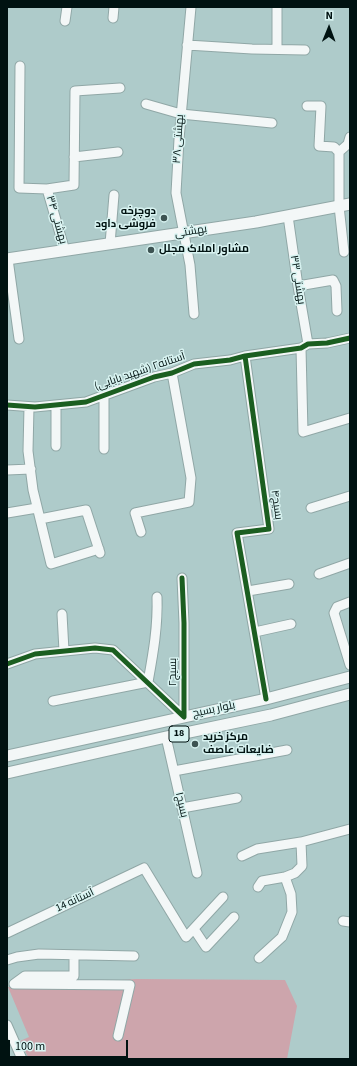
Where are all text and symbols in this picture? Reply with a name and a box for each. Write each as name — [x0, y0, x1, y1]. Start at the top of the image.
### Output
north arrow — [309, 8, 349, 48]
text: N — [325, 8, 333, 23]
street label: بهشتی ۳۸ — [171, 114, 187, 164]
street label: بهشتی ۳۴ — [43, 194, 69, 246]
place label: دوچرخه فروشی داود — [95, 205, 156, 231]
marker: دوچرخه فروشی داود — [159, 213, 169, 223]
street label: بهشتی — [174, 223, 208, 241]
place label: مشاور املاک مجلل — [159, 243, 249, 257]
marker: مشاور املاک مجلل — [146, 245, 156, 255]
street label: بهشتی ۳۳ — [287, 254, 307, 306]
street label: آستانه۲ (شهید بابایی) — [93, 350, 187, 394]
street label: بسیج۴ — [267, 489, 285, 521]
street label: بسیج۲ — [167, 658, 181, 686]
street label: بلوار بسیج — [191, 699, 237, 721]
road number: 18 — [169, 726, 189, 742]
place label: مرکز خرید ضایعات عاصف — [203, 731, 274, 757]
marker: مرکز خرید ضایعات عاصف — [190, 739, 200, 749]
street label: بسیج۱ — [172, 791, 190, 819]
street label: آستانه 14 — [54, 886, 96, 916]
scale bar — [10, 1032, 130, 1058]
text: 100 m — [15, 1038, 45, 1055]

